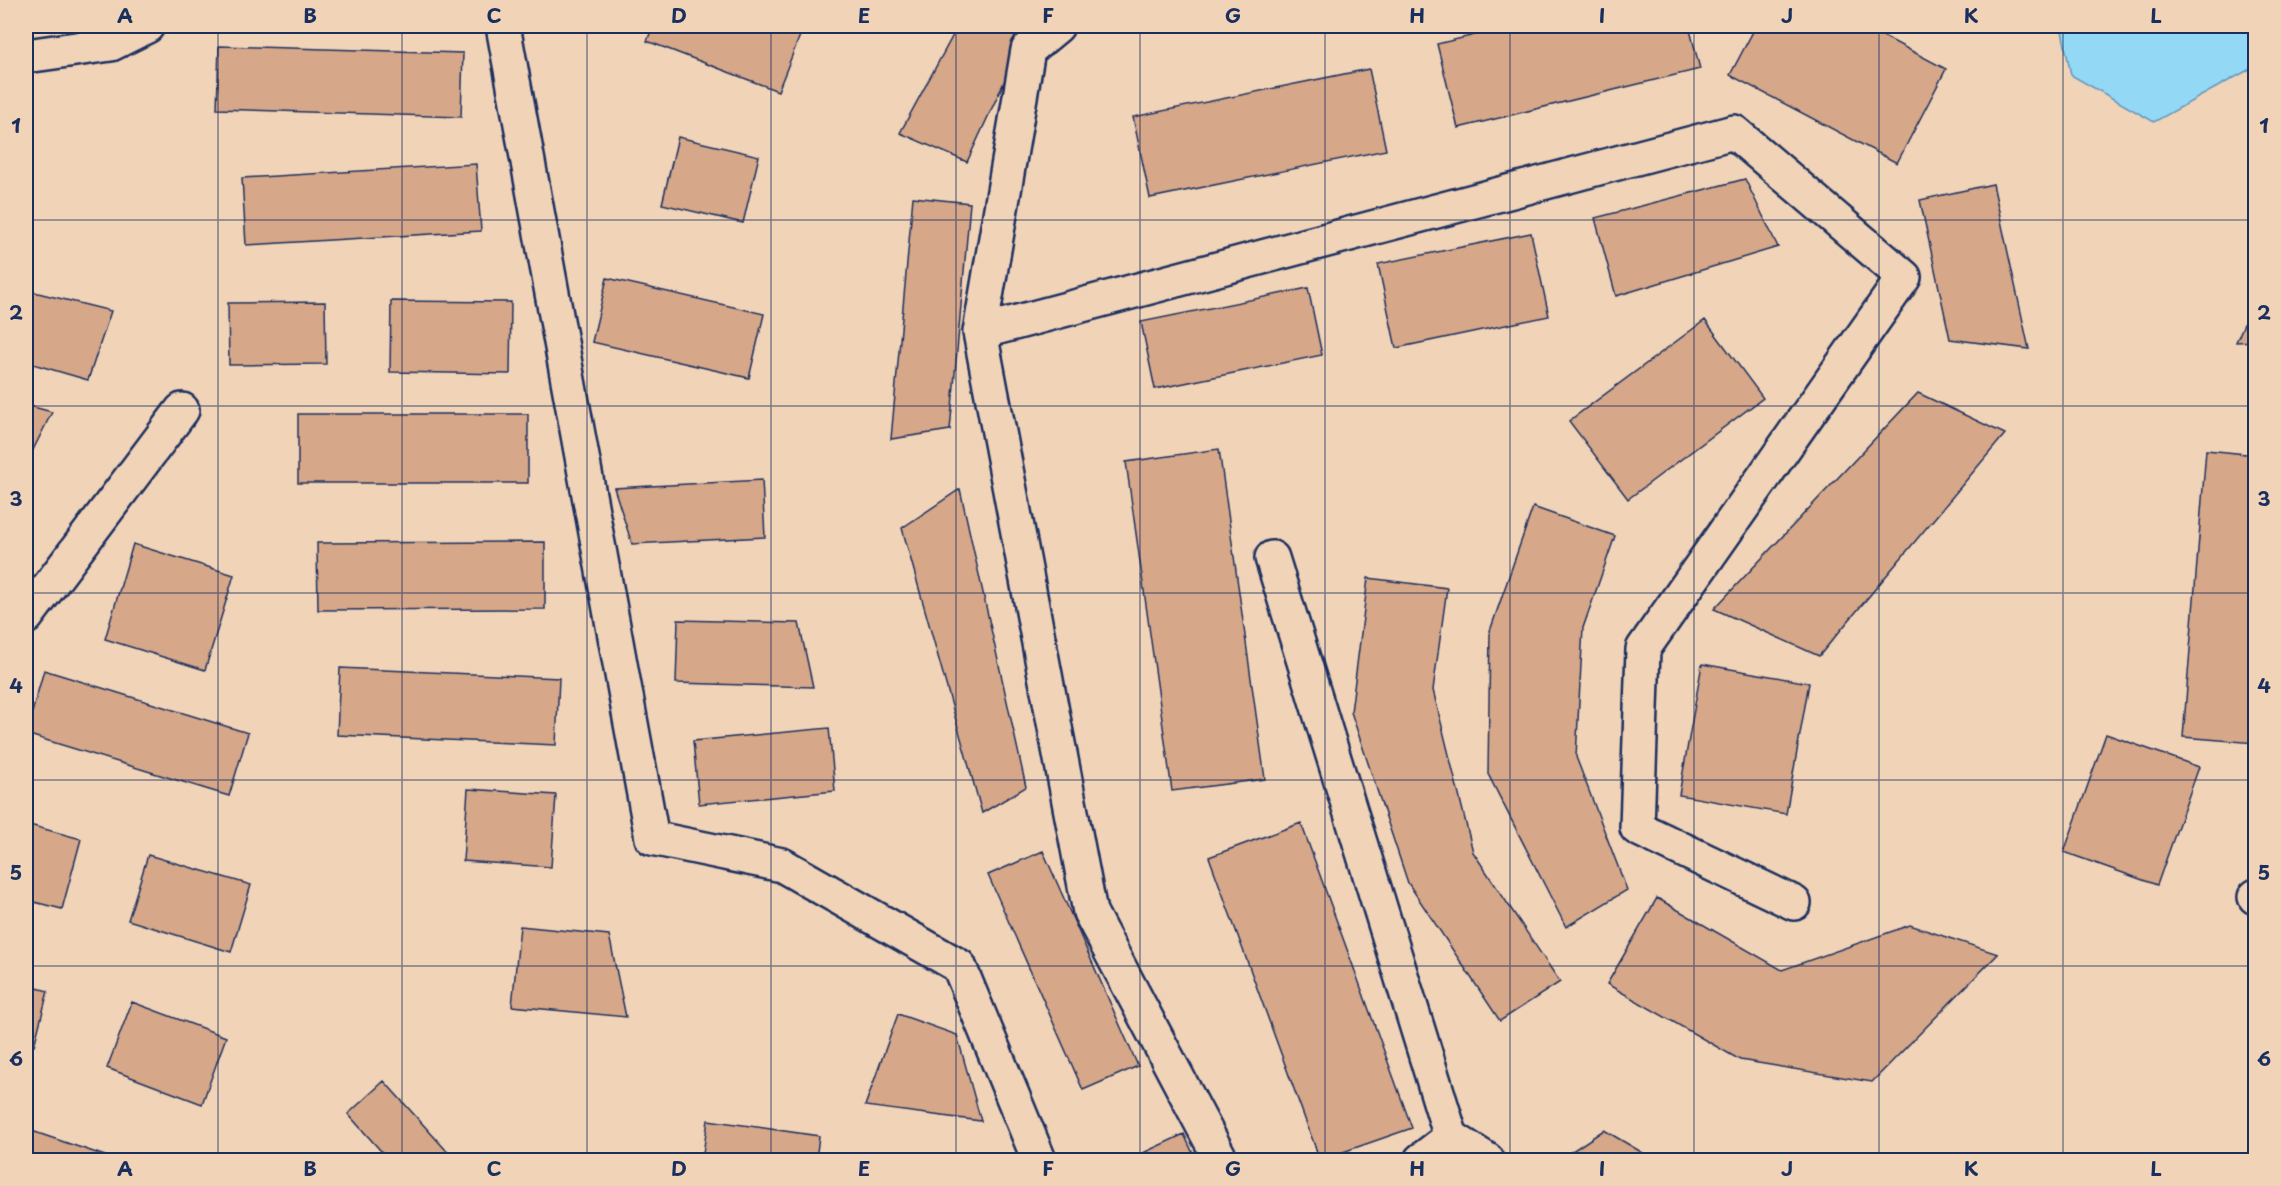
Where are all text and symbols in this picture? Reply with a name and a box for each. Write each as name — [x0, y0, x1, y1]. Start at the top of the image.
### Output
text: A — [117, 0, 133, 30]
text: B — [303, 0, 317, 30]
text: C — [486, 0, 502, 30]
text: D — [671, 0, 687, 30]
text: E — [858, 0, 870, 30]
text: F — [1042, 0, 1054, 30]
text: G — [1225, 0, 1241, 30]
text: H — [1409, 0, 1425, 30]
text: I — [1599, 0, 1605, 30]
text: J — [1781, 0, 1793, 30]
text: K — [1964, 0, 1979, 30]
text: L — [2150, 0, 2162, 30]
text: 1 — [11, 110, 21, 140]
text: 1 — [2259, 110, 2269, 140]
text: 2 — [9, 297, 23, 327]
text: 2 — [2257, 297, 2271, 327]
text: 3 — [9, 483, 23, 513]
text: 3 — [2257, 483, 2271, 513]
text: 4 — [9, 670, 23, 700]
text: 4 — [2257, 670, 2271, 700]
text: 5 — [10, 857, 22, 887]
text: 5 — [2258, 857, 2270, 887]
text: 6 — [9, 1043, 23, 1073]
text: 6 — [2257, 1043, 2271, 1073]
text: A — [117, 1153, 133, 1183]
text: B — [303, 1153, 317, 1183]
text: C — [486, 1153, 502, 1183]
text: D — [671, 1153, 687, 1183]
text: E — [858, 1153, 870, 1183]
text: F — [1042, 1153, 1054, 1183]
text: G — [1225, 1153, 1241, 1183]
text: H — [1409, 1153, 1425, 1183]
text: I — [1599, 1153, 1605, 1183]
text: J — [1781, 1153, 1793, 1183]
text: K — [1964, 1153, 1979, 1183]
text: L — [2150, 1153, 2162, 1183]

